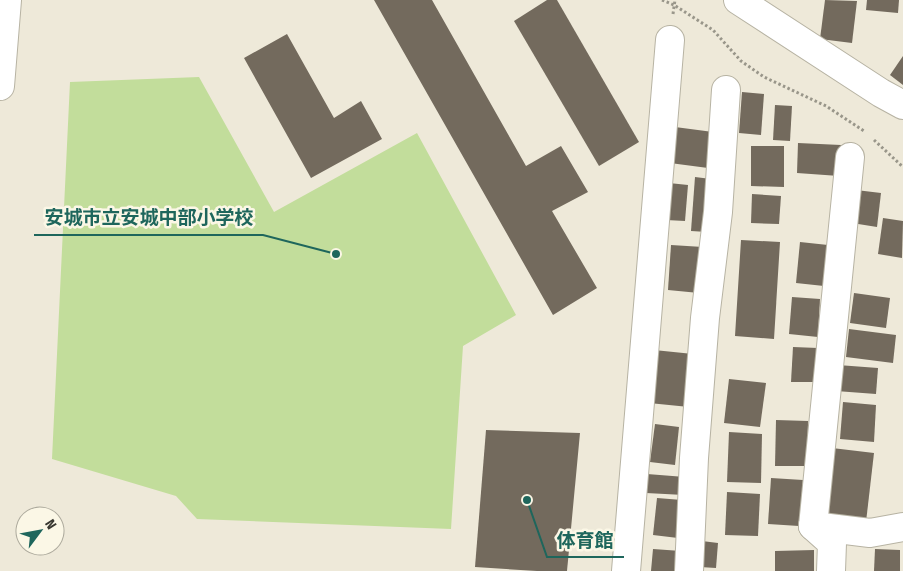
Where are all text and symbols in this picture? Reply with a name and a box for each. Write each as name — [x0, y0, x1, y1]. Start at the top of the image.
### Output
callout: 安城市立安城中部小学校 — [34, 201, 263, 235]
text: 安城市立安城中部小学校 — [44, 206, 254, 229]
north arrow — [15, 506, 65, 556]
text: N — [41, 516, 60, 532]
callout: 体育館 — [547, 523, 624, 557]
text: 体育館 — [556, 529, 614, 552]

